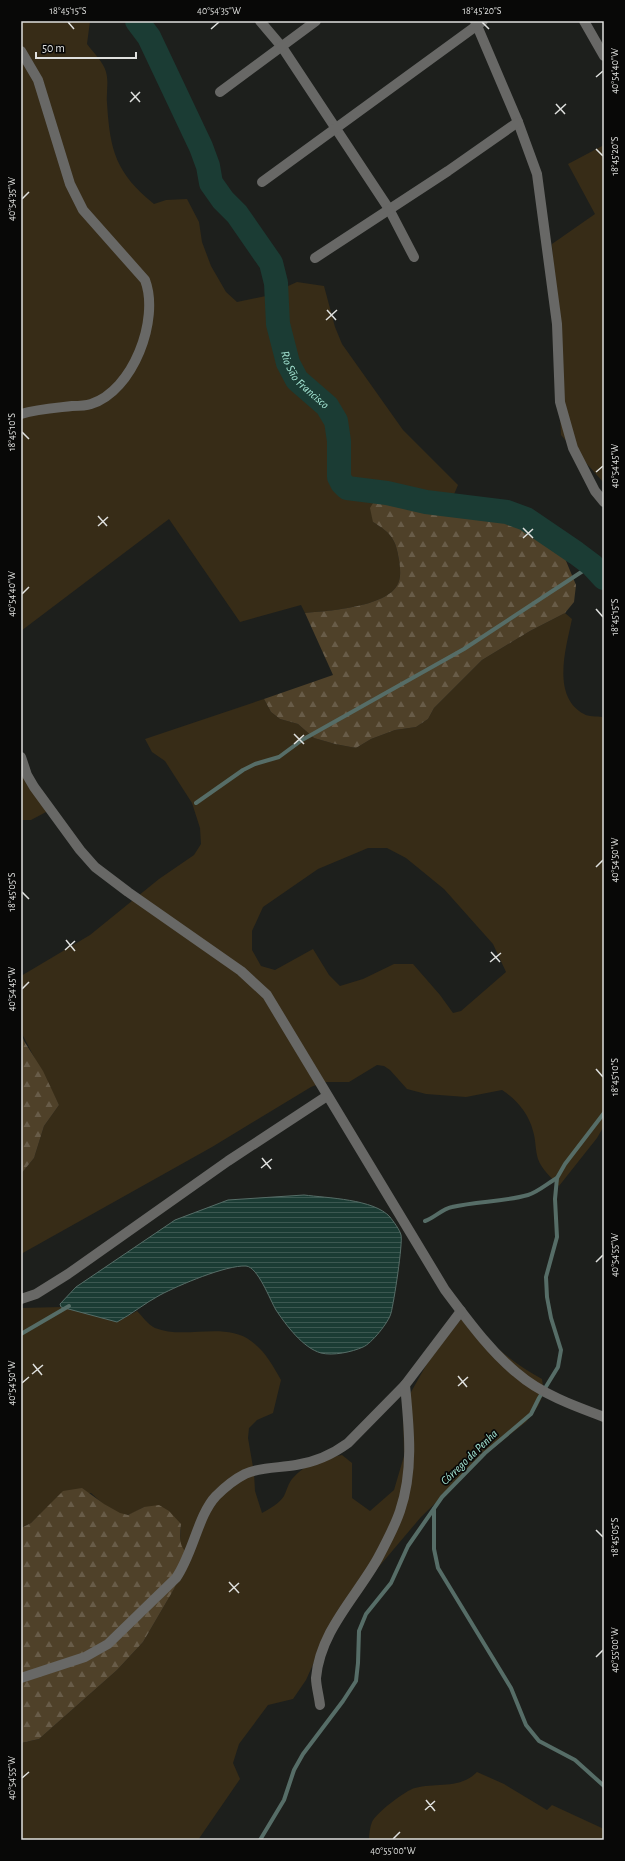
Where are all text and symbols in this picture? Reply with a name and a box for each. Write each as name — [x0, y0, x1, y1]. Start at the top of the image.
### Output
text: 18°45'15"S — [50, 6, 87, 16]
text: 40°54'35"W — [197, 6, 241, 16]
text: 18°45'20"S — [462, 6, 502, 16]
scale bar — [36, 34, 136, 60]
text: 50 m — [42, 42, 65, 54]
text: 40°54'40"W — [610, 48, 620, 94]
text: 18°45'20"S — [610, 136, 620, 176]
text: 40°54'35"W — [7, 177, 17, 221]
water label: Rio São Francisco — [279, 350, 331, 411]
text: 18°45'10"S — [7, 413, 17, 451]
text: 40°54'45"W — [610, 444, 620, 488]
text: 40°54'40"W — [7, 571, 17, 617]
text: 18°45'15"S — [610, 598, 620, 635]
text: 40°54'50"W — [610, 837, 620, 883]
text: 18°45'05"S — [7, 872, 17, 911]
text: 40°54'45"W — [7, 967, 17, 1011]
text: 18°45'10"S — [610, 1058, 620, 1096]
text: 40°54'55"W — [610, 1233, 620, 1277]
text: 40°54'50"W — [7, 1360, 17, 1406]
water label: Córrego da Penha — [438, 1427, 500, 1487]
text: 18°45'05"S — [610, 1517, 620, 1556]
text: 40°55'00"W — [610, 1627, 620, 1673]
text: 40°54'55"W — [7, 1756, 17, 1800]
text: 40°55'00"W — [370, 1846, 416, 1856]

